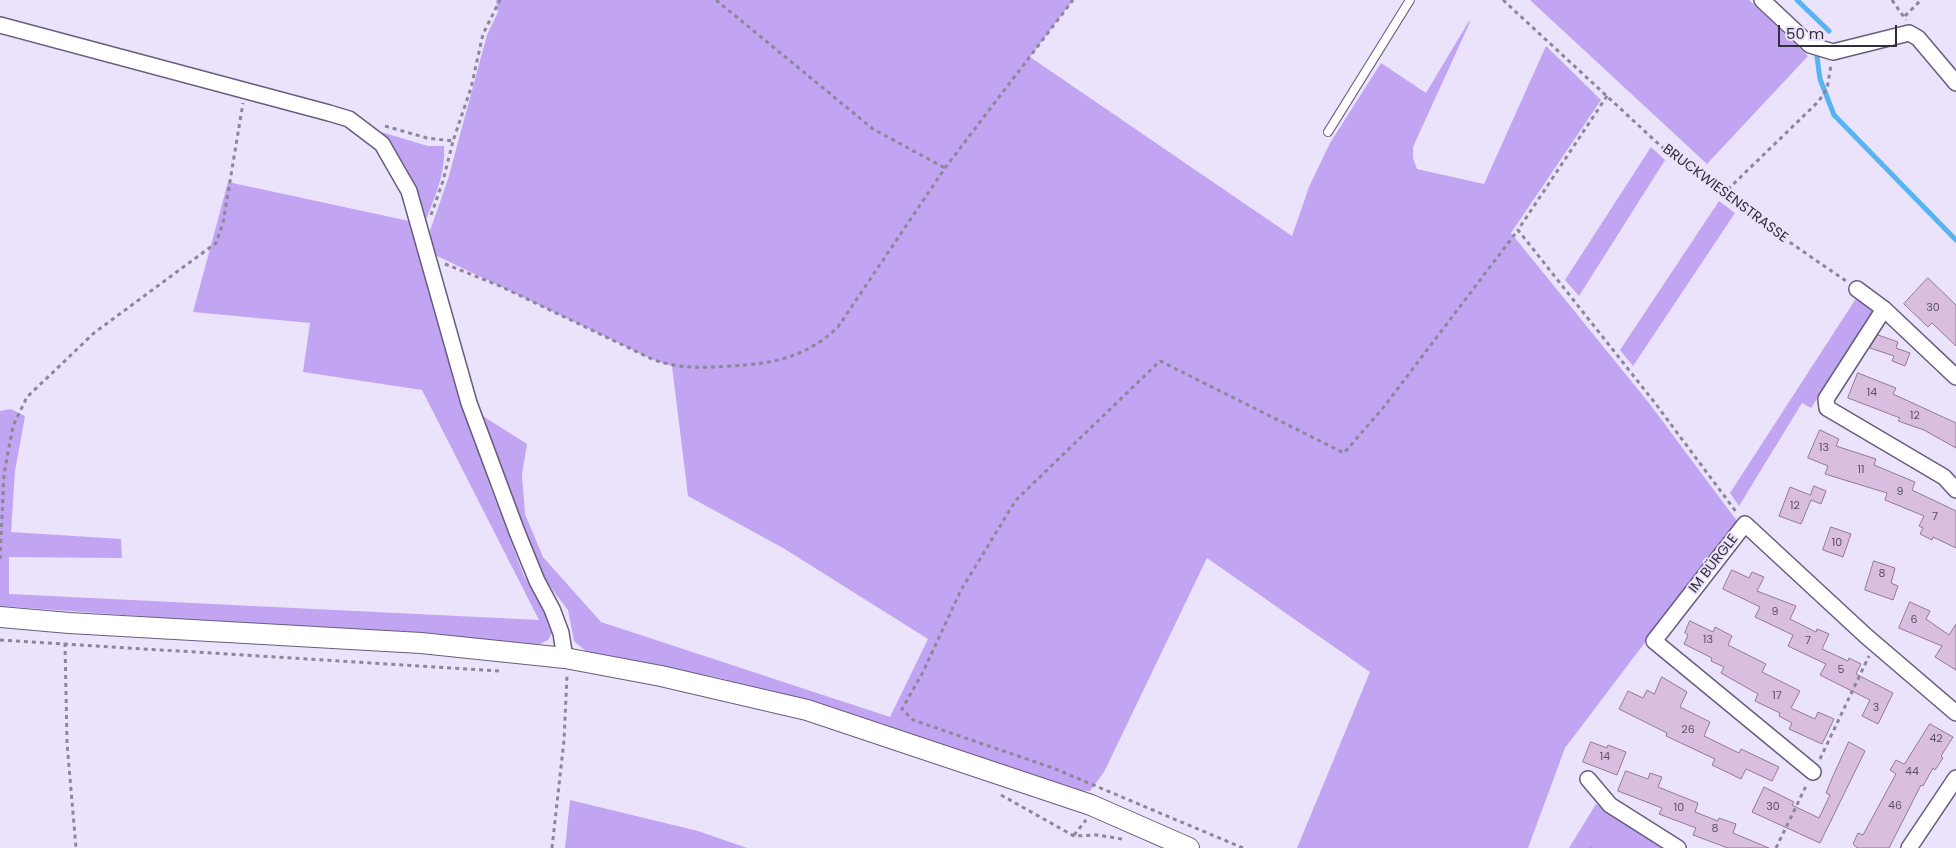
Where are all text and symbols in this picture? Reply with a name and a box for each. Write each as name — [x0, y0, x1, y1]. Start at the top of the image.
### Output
scale bar — [1781, 15, 1900, 47]
text: 50 m — [1786, 23, 1824, 44]
street label: BRUCKWIESENSTRASSE — [1659, 141, 1791, 247]
house number: 30 — [1926, 301, 1940, 315]
house number: 14 — [1867, 386, 1877, 400]
house number: 12 — [1910, 409, 1920, 423]
house number: 13 — [1819, 441, 1829, 455]
house number: 11 — [1857, 463, 1865, 477]
house number: 9 — [1897, 485, 1903, 499]
house number: 12 — [1790, 499, 1800, 513]
house number: 7 — [1932, 510, 1938, 524]
street label: IM BÜRGLE — [1686, 531, 1742, 597]
house number: 10 — [1832, 536, 1842, 550]
house number: 8 — [1879, 567, 1885, 581]
house number: 9 — [1772, 605, 1778, 619]
house number: 6 — [1911, 613, 1917, 627]
house number: 13 — [1703, 633, 1713, 647]
house number: 7 — [1805, 634, 1811, 648]
house number: 5 — [1838, 663, 1844, 677]
house number: 17 — [1772, 689, 1782, 703]
house number: 3 — [1873, 701, 1879, 715]
house number: 26 — [1681, 723, 1695, 737]
house number: 42 — [1929, 732, 1943, 746]
house number: 14 — [1600, 750, 1610, 764]
house number: 44 — [1905, 765, 1919, 779]
house number: 46 — [1888, 799, 1902, 813]
house number: 30 — [1766, 800, 1780, 814]
house number: 10 — [1674, 801, 1684, 815]
house number: 8 — [1712, 822, 1718, 836]

